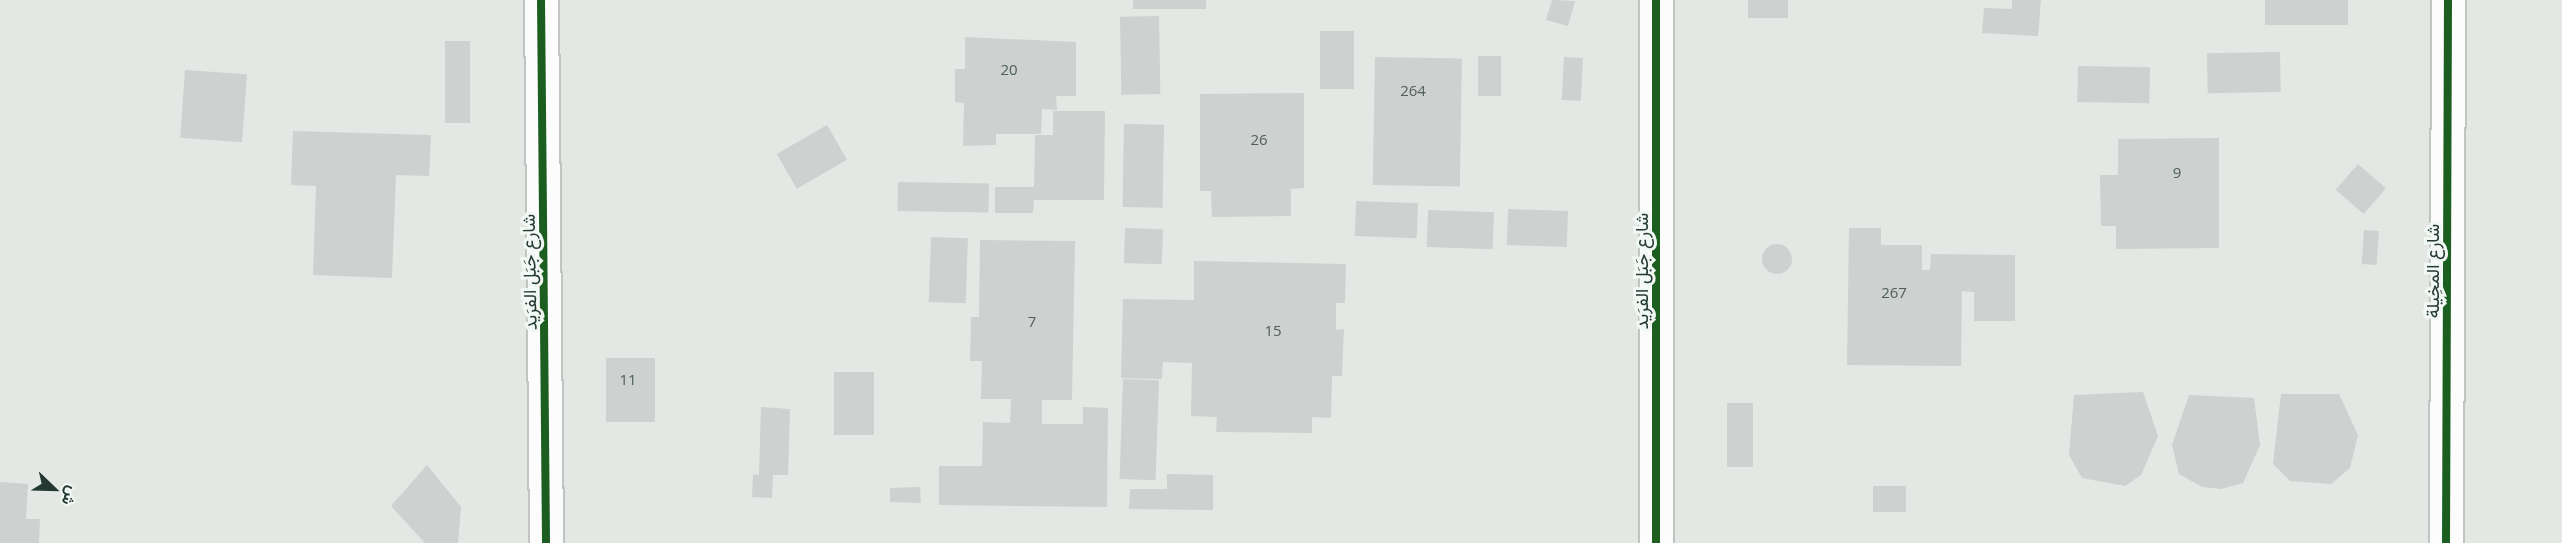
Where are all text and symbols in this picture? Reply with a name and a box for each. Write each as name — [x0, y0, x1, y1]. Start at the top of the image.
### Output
house number: 20 — [1000, 61, 1018, 79]
house number: 264 — [1400, 82, 1426, 100]
house number: 26 — [1250, 131, 1268, 149]
house number: 9 — [2173, 164, 2181, 182]
street label: شارع جَبَل الفرَيد — [1630, 213, 1652, 329]
street label: شارع جَبَل الفرَيد — [517, 214, 541, 330]
street label: شارع المخِيلة — [2421, 224, 2443, 318]
house number: 267 — [1881, 284, 1907, 302]
house number: 7 — [1028, 313, 1036, 331]
house number: 15 — [1264, 322, 1282, 340]
house number: 11 — [619, 371, 637, 389]
north arrow — [24, 459, 84, 519]
text: ش — [57, 483, 84, 509]

